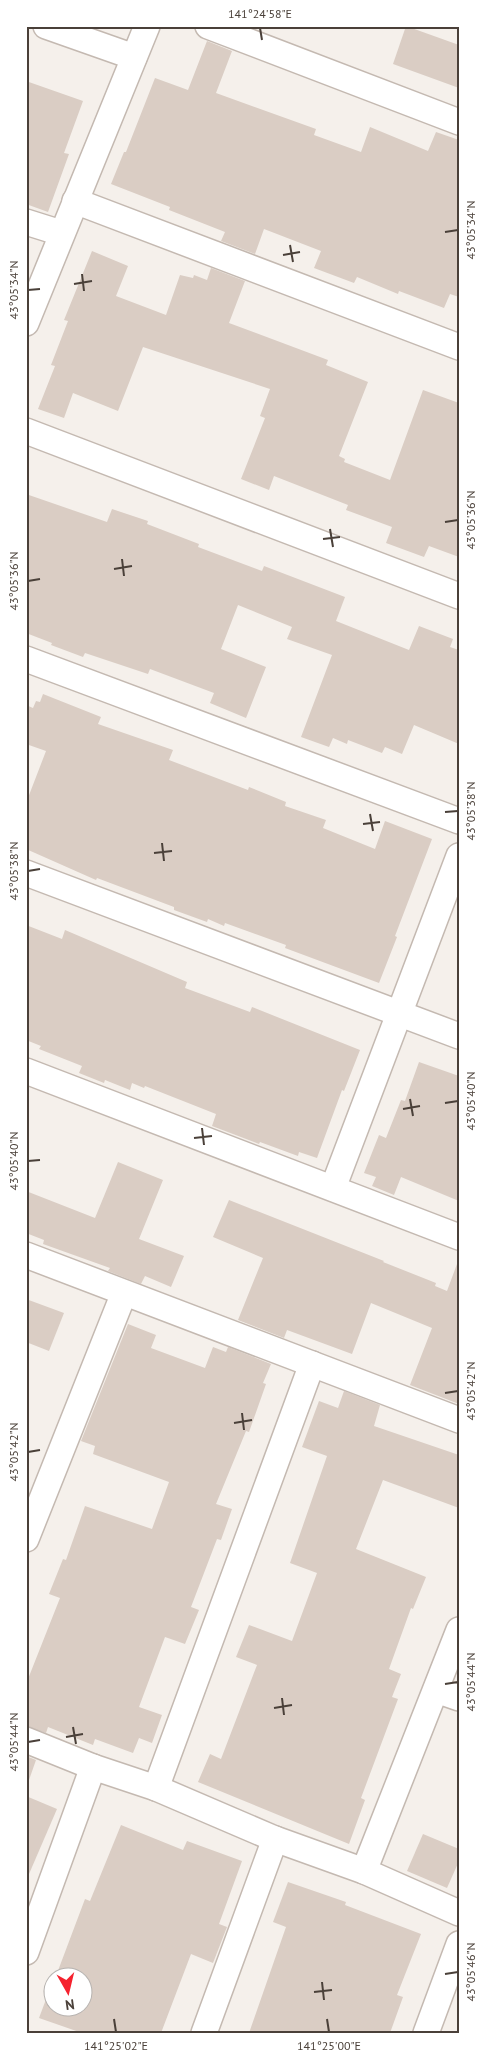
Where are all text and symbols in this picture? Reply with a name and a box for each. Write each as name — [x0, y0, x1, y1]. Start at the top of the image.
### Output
text: 141°24'58"E — [228, 6, 292, 21]
text: 43°05'34"N — [463, 200, 478, 260]
text: 43°05'34"N — [6, 260, 21, 320]
text: 43°05'36"N — [463, 490, 478, 550]
text: 43°05'36"N — [6, 551, 21, 611]
text: 43°05'38"N — [463, 781, 478, 841]
text: 43°05'38"N — [6, 841, 21, 901]
text: 43°05'40"N — [463, 1071, 478, 1131]
text: 43°05'40"N — [6, 1131, 21, 1191]
text: 43°05'42"N — [463, 1361, 478, 1421]
text: 43°05'42"N — [6, 1422, 21, 1482]
text: 43°05'44"N — [463, 1652, 478, 1712]
text: 43°05'44"N — [6, 1712, 21, 1772]
text: 43°05'46"N — [463, 1942, 478, 2002]
north arrow — [42, 1966, 92, 2016]
text: N — [64, 1995, 76, 2014]
text: 141°25'02"E — [84, 2038, 148, 2053]
text: 141°25'00"E — [297, 2038, 361, 2053]

